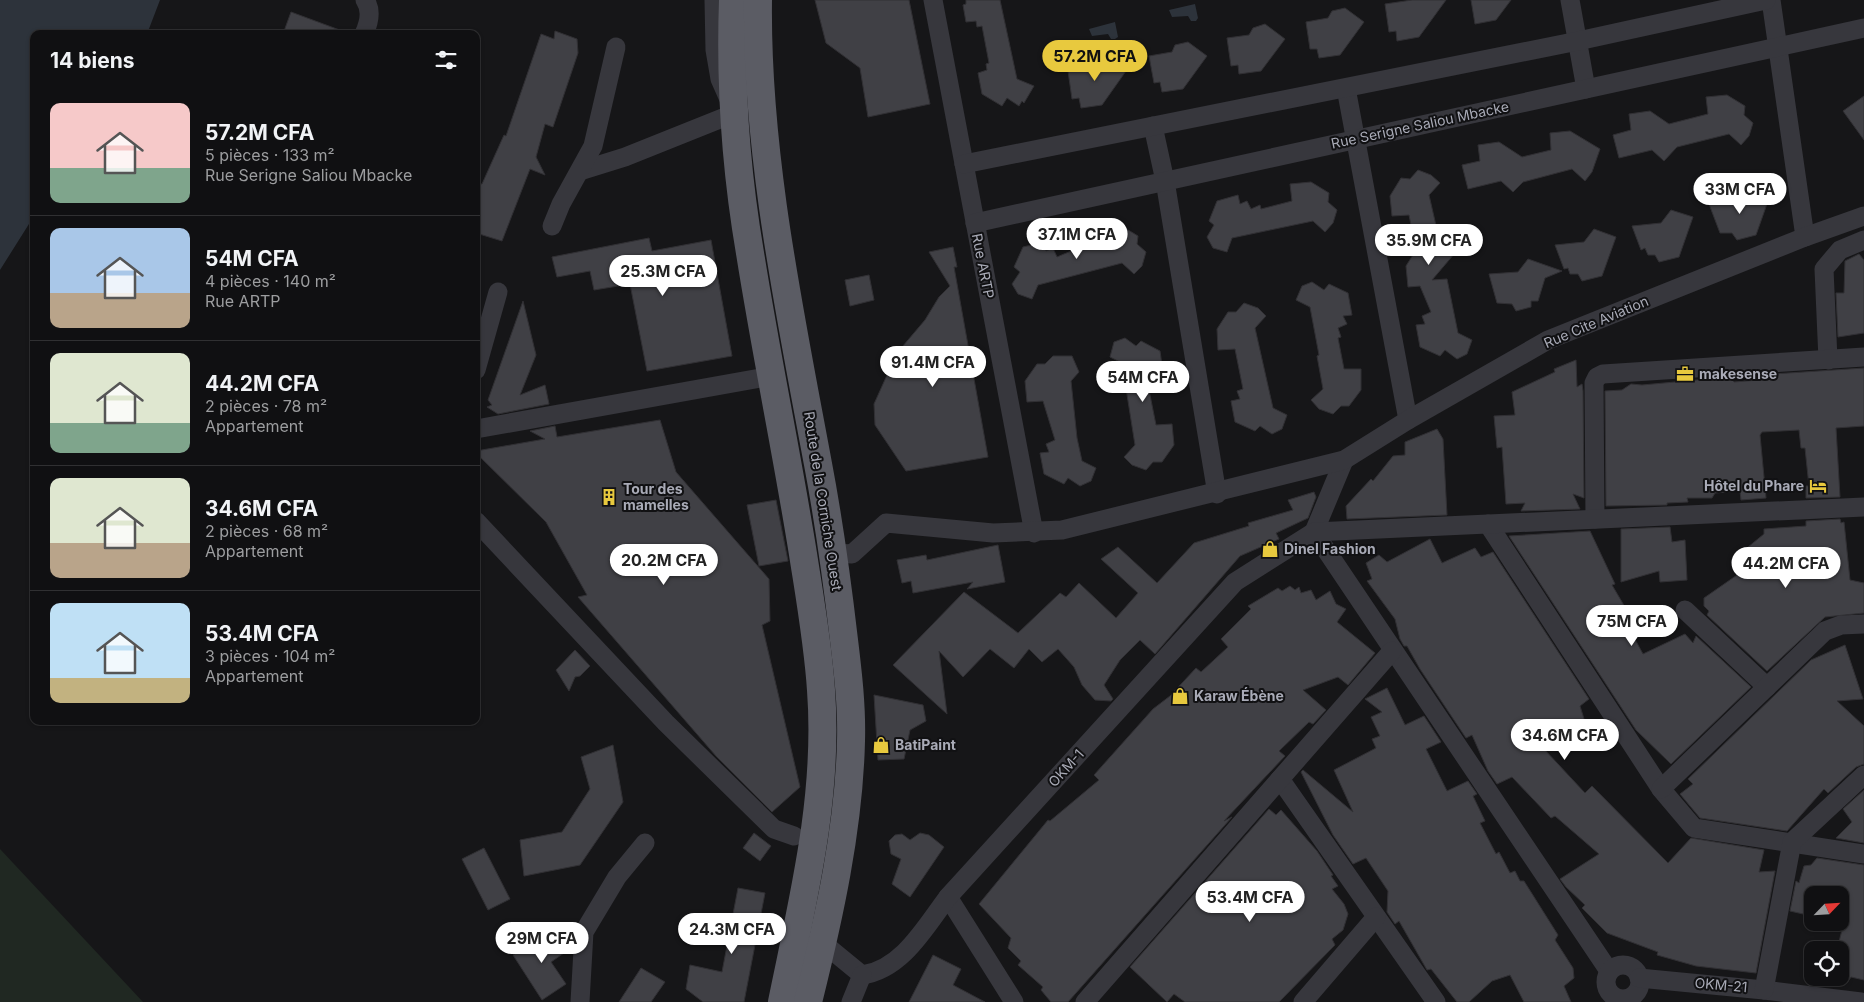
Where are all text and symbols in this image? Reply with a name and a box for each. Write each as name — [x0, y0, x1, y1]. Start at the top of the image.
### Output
pin: 57.2M CFA — [1038, 39, 1152, 82]
icon: filters — [432, 46, 460, 74]
text: 57.2M CFA — [1053, 46, 1137, 66]
text: 14 biens — [50, 48, 135, 73]
street label: Rue Serigne Saliou Mbacke — [1329, 97, 1510, 152]
text: 57.2M CFA — [205, 120, 314, 145]
icon: home — [90, 123, 150, 183]
text: 5 pièces · 133 m² — [205, 145, 335, 165]
text: Rue Serigne Saliou Mbacke — [205, 165, 412, 185]
pin: 33M CFA — [1694, 172, 1786, 215]
text: 33M CFA — [1704, 179, 1776, 199]
pin: 37.1M CFA — [1020, 218, 1134, 260]
text: 37.1M CFA — [1038, 224, 1116, 244]
pin: 35.9M CFA — [1372, 224, 1486, 266]
text: 35.9M CFA — [1386, 230, 1472, 250]
street label: Rue ARTP — [969, 232, 998, 300]
text: 54M CFA — [205, 246, 299, 271]
icon: home — [90, 248, 150, 308]
pin: 25.3M CFA — [606, 254, 720, 297]
text: 25.3M CFA — [620, 261, 706, 281]
text: 4 pièces · 140 m² — [205, 271, 336, 291]
text: Rue ARTP — [205, 291, 280, 311]
street label: Rue Cite Aviation — [1541, 292, 1651, 351]
pin: 91.4M CFA — [876, 346, 990, 388]
text: 91.4M CFA — [891, 352, 975, 372]
pin: 54M CFA — [1097, 360, 1189, 403]
office icon: makesense — [1675, 364, 1695, 384]
place label: makesense — [1699, 365, 1777, 382]
text: 54M CFA — [1107, 367, 1179, 387]
text: 44.2M CFA — [205, 371, 319, 396]
icon: home — [90, 373, 150, 433]
text: 2 pièces · 78 m² — [205, 396, 327, 416]
street label: Route de la Corniche Ouest — [801, 410, 846, 592]
text: Appartement — [205, 416, 303, 436]
hotel icon: Hôtel du Phare — [1808, 476, 1828, 496]
place label: Hôtel du Phare — [1704, 477, 1804, 494]
place label: Tour des mamelles — [623, 480, 689, 513]
building icon: Tour des mamelles — [599, 487, 619, 507]
text: 34.6M CFA — [205, 496, 318, 521]
icon: home — [90, 498, 150, 558]
text: 2 pièces · 68 m² — [205, 521, 328, 541]
shop icon: Dinel Fashion — [1260, 539, 1280, 559]
place label: Dinel Fashion — [1284, 540, 1376, 557]
text: Appartement — [205, 541, 303, 561]
pin: 20.2M CFA — [607, 544, 721, 586]
pin: 44.2M CFA — [1729, 546, 1843, 589]
text: 20.2M CFA — [621, 550, 707, 570]
text: 44.2M CFA — [1743, 553, 1829, 573]
pin: 75M CFA — [1586, 604, 1678, 647]
text: 75M CFA — [1597, 611, 1667, 631]
text: 53.4M CFA — [205, 621, 319, 646]
icon: home — [90, 623, 150, 683]
text: 3 pièces · 104 m² — [205, 646, 335, 666]
text: Appartement — [205, 666, 303, 686]
shop icon: Karaw Ébène — [1170, 686, 1190, 706]
place label: Karaw Ébène — [1194, 686, 1284, 704]
pin: 34.6M CFA — [1508, 718, 1622, 761]
text: 34.6M CFA — [1522, 725, 1608, 745]
shop icon: BatiPaint — [871, 735, 891, 755]
place label: BatiPaint — [895, 736, 956, 753]
street label: OKM-1 — [1044, 745, 1087, 790]
pin: 53.4M CFA — [1193, 880, 1307, 923]
north arrow — [1804, 886, 1849, 931]
map controls — [1804, 886, 1849, 986]
text: 53.4M CFA — [1207, 887, 1293, 907]
pin: 24.3M CFA — [675, 912, 789, 955]
text: 24.3M CFA — [689, 919, 775, 939]
pin: 29M CFA — [496, 922, 588, 964]
text: 29M CFA — [507, 928, 577, 948]
button: locate — [1804, 941, 1849, 986]
street label: OKM-21 — [1694, 974, 1748, 995]

